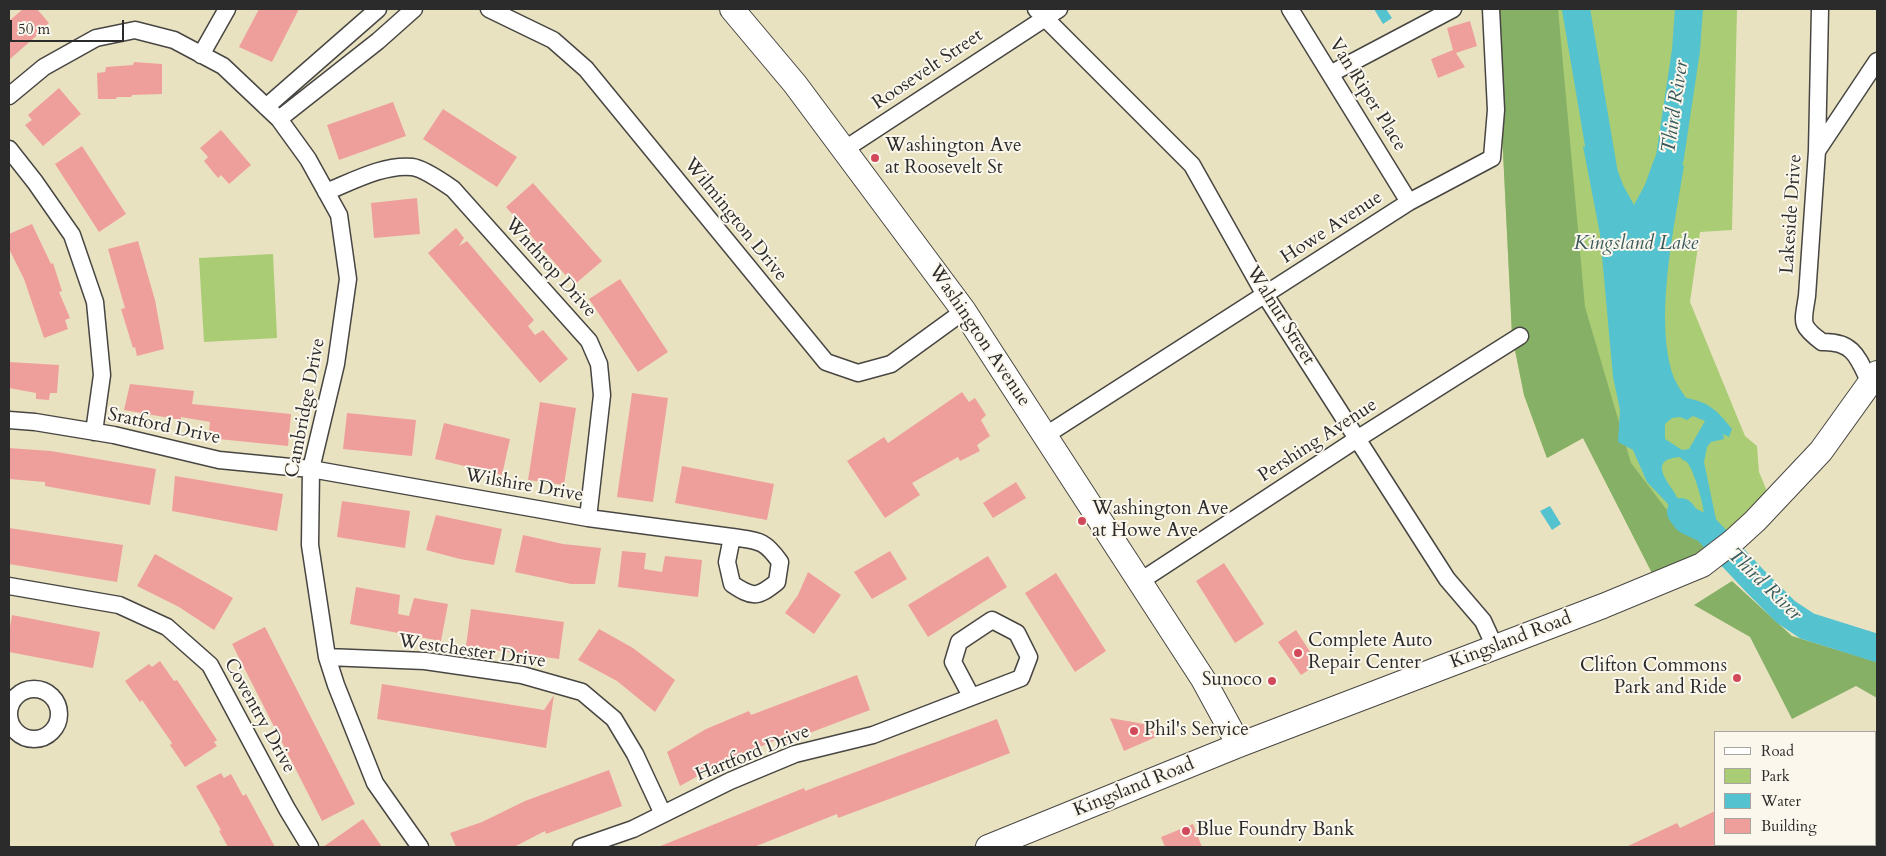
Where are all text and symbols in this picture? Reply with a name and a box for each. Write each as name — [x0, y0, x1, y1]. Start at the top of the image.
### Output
scale bar — [12, 10, 126, 42]
text: 50 m — [18, 19, 50, 39]
street label: Roosevelt Street — [868, 25, 988, 115]
street label: Van Riper Place — [1323, 34, 1411, 156]
water label: Third River — [1658, 59, 1694, 155]
place label: Washington Ave at Roosevelt St — [885, 136, 1022, 180]
marker: Washington Ave at Roosevelt St — [869, 152, 881, 164]
street label: Lakeside Drive — [1776, 153, 1808, 275]
street label: Wilmington Drive — [678, 154, 792, 286]
street label: Howe Avenue — [1277, 187, 1387, 269]
street label: Wnthrop Drive — [499, 213, 601, 323]
water label: Kingsland Lake — [1574, 232, 1698, 256]
street label: Washington Avenue — [923, 261, 1035, 411]
street label: Walnut Street — [1241, 262, 1319, 370]
street label: Cambridge Drive — [281, 336, 331, 480]
street label: Pershing Avenue — [1254, 394, 1382, 488]
street label: Sratford Drive — [105, 404, 223, 450]
street label: Wilshire Drive — [463, 464, 585, 508]
place label: Washington Ave at Howe Ave — [1092, 499, 1229, 543]
marker: Washington Ave at Howe Ave — [1076, 515, 1088, 527]
water label: Third River — [1722, 544, 1806, 626]
street label: Kingsland Road — [1447, 607, 1575, 675]
street label: Westchester Drive — [397, 630, 547, 674]
place label: Complete Auto Repair Center — [1308, 631, 1432, 675]
marker: Complete Auto Repair Center — [1292, 647, 1304, 659]
street label: Coventry Drive — [218, 655, 300, 777]
place label: Clifton Commons Park and Ride — [1580, 656, 1727, 700]
place label: Sunoco — [1202, 670, 1262, 692]
marker: Clifton Commons Park and Ride — [1731, 672, 1743, 684]
marker: Sunoco — [1266, 675, 1278, 687]
place label: Phil's Service — [1144, 720, 1249, 742]
street label: Hartford Drive — [693, 721, 813, 787]
marker: Phil's Service — [1128, 725, 1140, 737]
legend — [1714, 731, 1876, 846]
text: Road — [1761, 741, 1794, 761]
street label: Kingsland Road — [1070, 753, 1198, 823]
text: Park — [1761, 766, 1790, 786]
text: Water — [1761, 791, 1801, 811]
text: Building — [1761, 816, 1817, 836]
place label: Blue Foundry Bank — [1196, 820, 1355, 842]
marker: Blue Foundry Bank — [1180, 825, 1192, 837]

